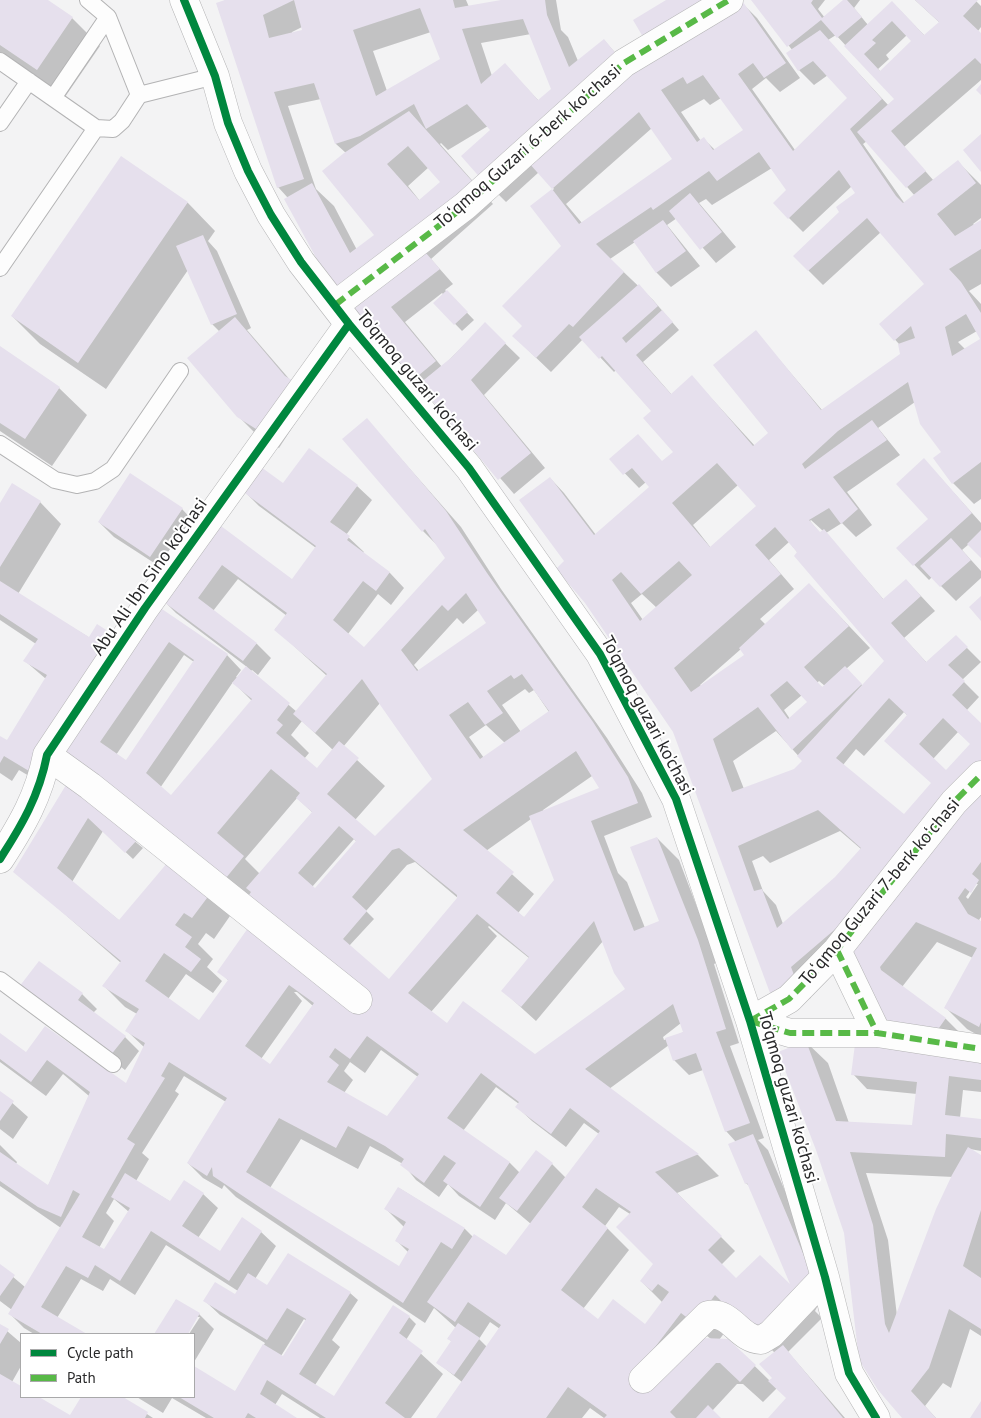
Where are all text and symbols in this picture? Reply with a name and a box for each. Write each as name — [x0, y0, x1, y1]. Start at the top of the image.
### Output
street label: Toʻqmoq Guzari 6-berk koʻchasi — [431, 60, 625, 234]
street label: To'qmoq guzari ko'chasi — [352, 306, 482, 456]
street label: Abu Ali Ibn Sino ko'chasi — [88, 494, 212, 660]
street label: To'qmoq guzari ko'chasi — [596, 633, 698, 799]
street label: Toʻqmoq Guzari 7-berk koʻchasi — [795, 794, 965, 990]
street label: To'qmoq guzari ko'chasi — [753, 1010, 823, 1186]
legend — [20, 1333, 195, 1398]
text: Cycle path — [67, 1343, 133, 1362]
text: Path — [67, 1368, 96, 1387]

